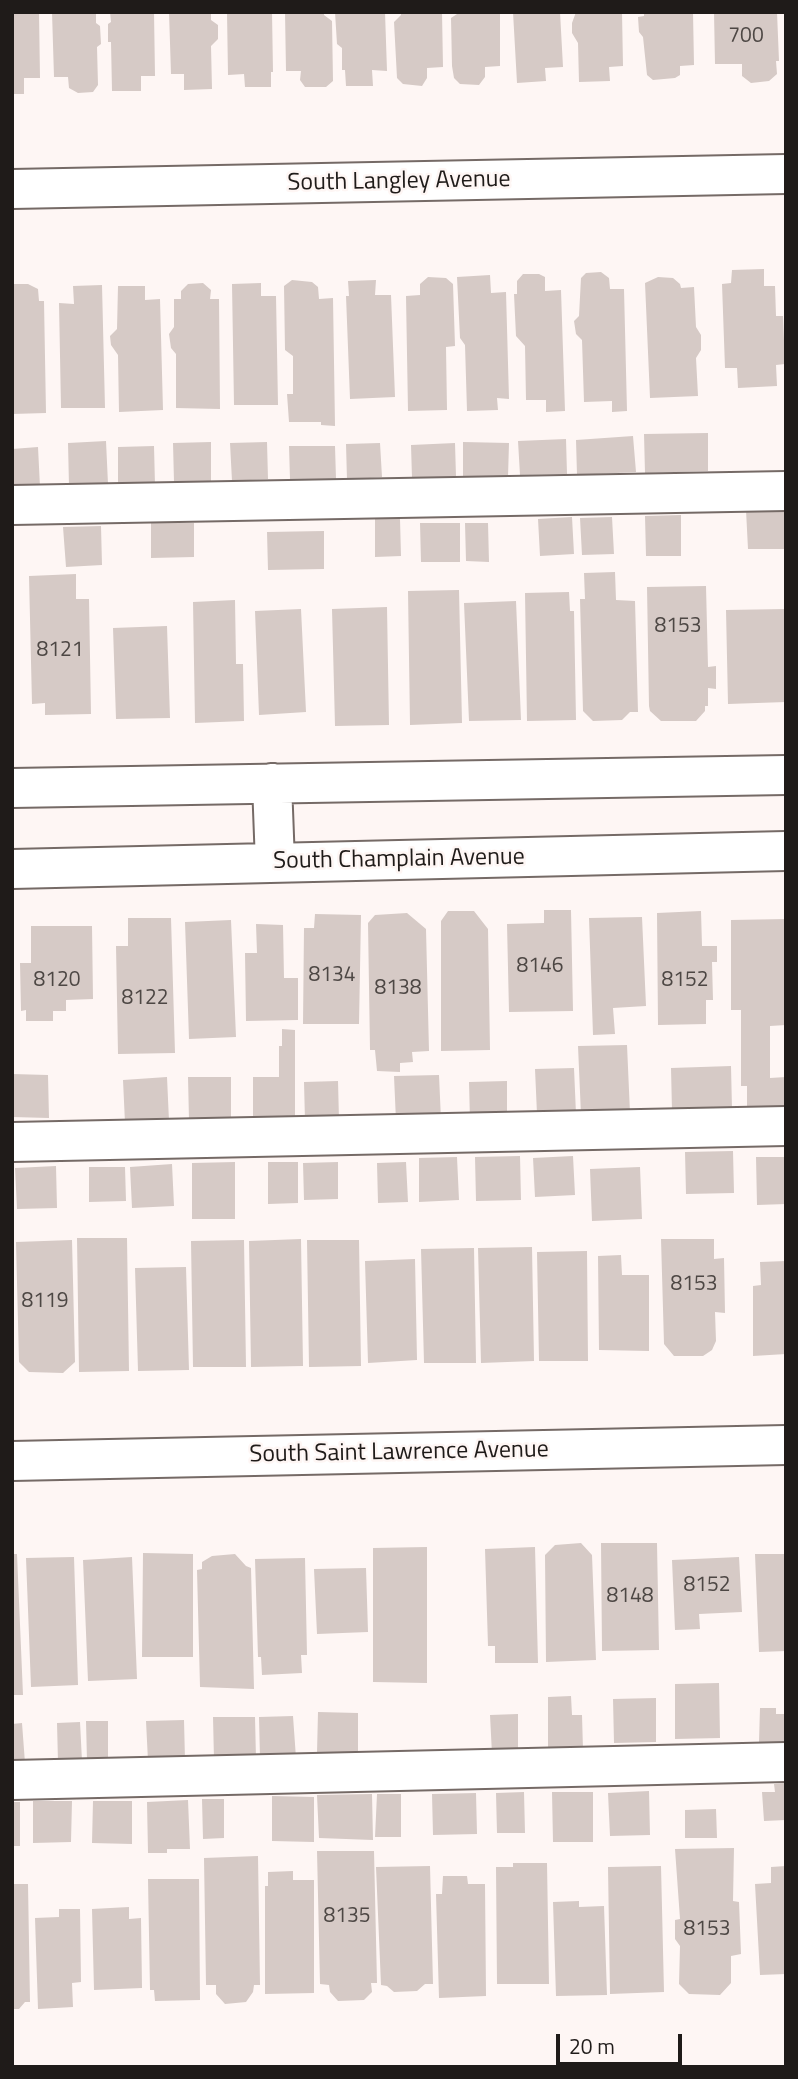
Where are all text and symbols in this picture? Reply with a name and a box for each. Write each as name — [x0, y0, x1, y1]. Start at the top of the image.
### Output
house number: 700 — [728, 24, 764, 50]
street label: South Langley Avenue — [287, 166, 511, 198]
house number: 8153 — [654, 614, 702, 640]
house number: 8121 — [36, 638, 84, 664]
street label: South Champlain Avenue — [273, 843, 525, 877]
house number: 8146 — [516, 954, 564, 980]
house number: 8134 — [308, 963, 356, 989]
house number: 8120 — [33, 968, 81, 994]
house number: 8152 — [661, 968, 709, 994]
house number: 8138 — [374, 976, 422, 1002]
house number: 8122 — [121, 986, 169, 1012]
house number: 8153 — [670, 1272, 718, 1298]
house number: 8119 — [21, 1289, 69, 1315]
street label: South Saint Lawrence Avenue — [249, 1436, 549, 1470]
house number: 8152 — [683, 1573, 731, 1599]
house number: 8148 — [606, 1584, 654, 1610]
house number: 8135 — [323, 1904, 371, 1930]
house number: 8153 — [683, 1917, 731, 1943]
scale bar — [560, 2020, 686, 2064]
text: 20 m — [569, 2030, 615, 2062]

